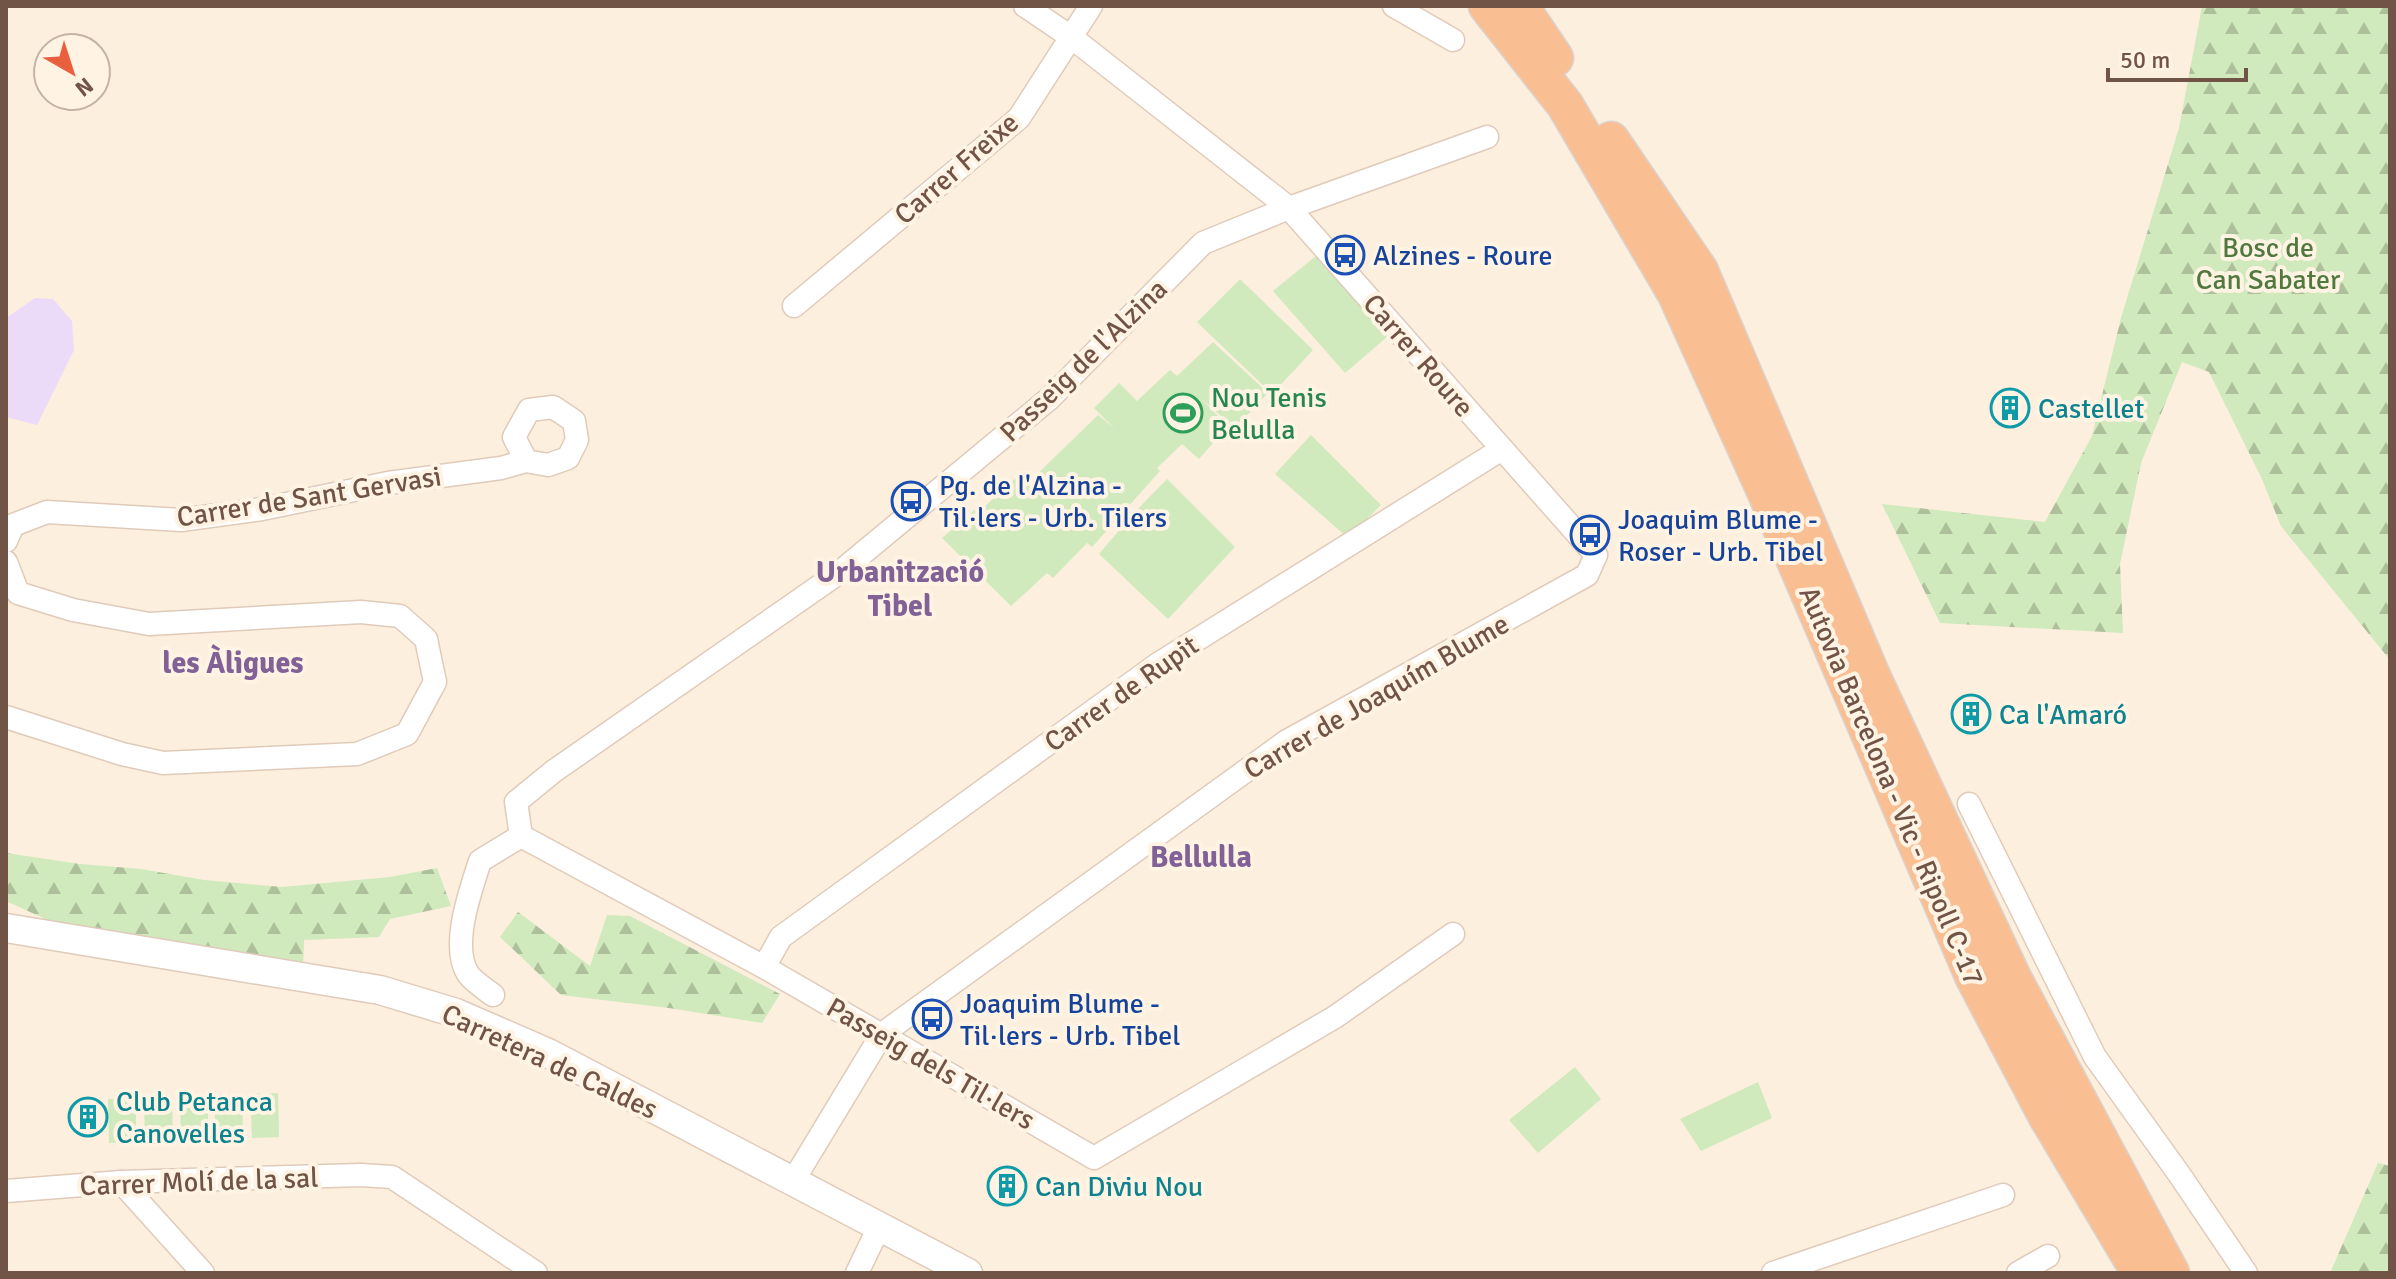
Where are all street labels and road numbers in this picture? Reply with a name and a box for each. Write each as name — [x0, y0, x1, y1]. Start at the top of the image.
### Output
street label: Carrer Freixe — [888, 106, 1026, 232]
street label: Passeig de l'Alzina — [993, 272, 1175, 449]
street label: Carrer Roure — [1356, 287, 1481, 424]
street label: Carrer de Sant Gervasi — [174, 459, 444, 535]
street label: Autovia Barcelona - Vic - Ripoll C-17 — [1791, 582, 1991, 991]
street label: Carrer de Joaquím Blume — [1238, 607, 1515, 787]
street label: Carrer de Rupit — [1038, 628, 1205, 759]
street label: Passeig dels Til·lers — [820, 990, 1041, 1137]
street label: Carretera de Caldes — [436, 997, 663, 1127]
street label: Carrer Molí de la sal — [79, 1161, 319, 1203]

